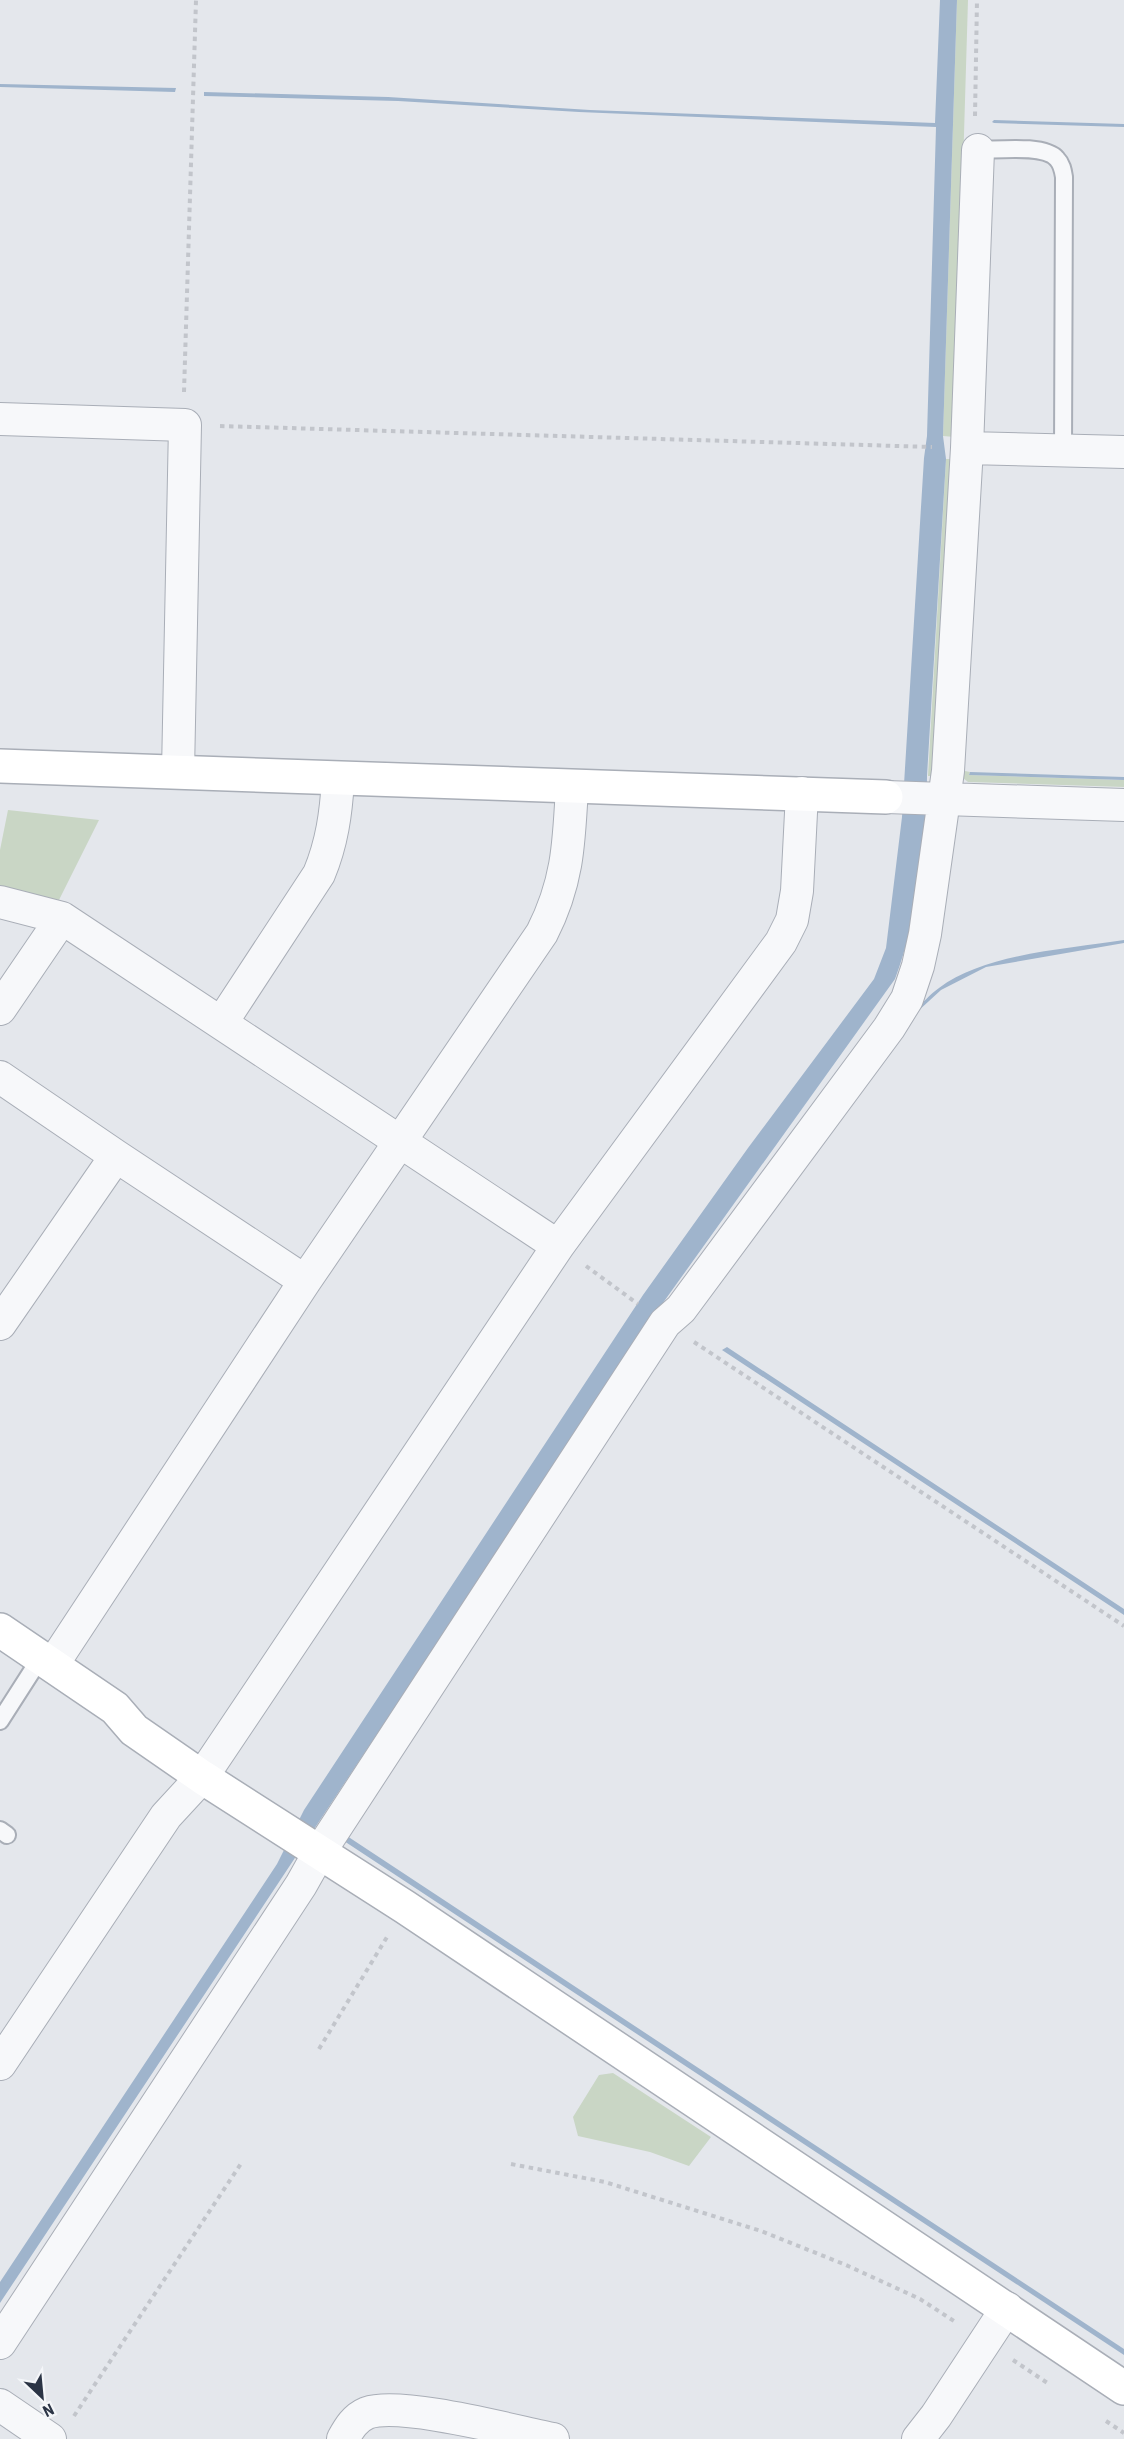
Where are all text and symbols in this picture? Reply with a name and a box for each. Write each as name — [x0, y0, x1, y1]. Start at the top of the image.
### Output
north arrow — [12, 2367, 72, 2427]
text: N — [40, 2399, 57, 2421]

